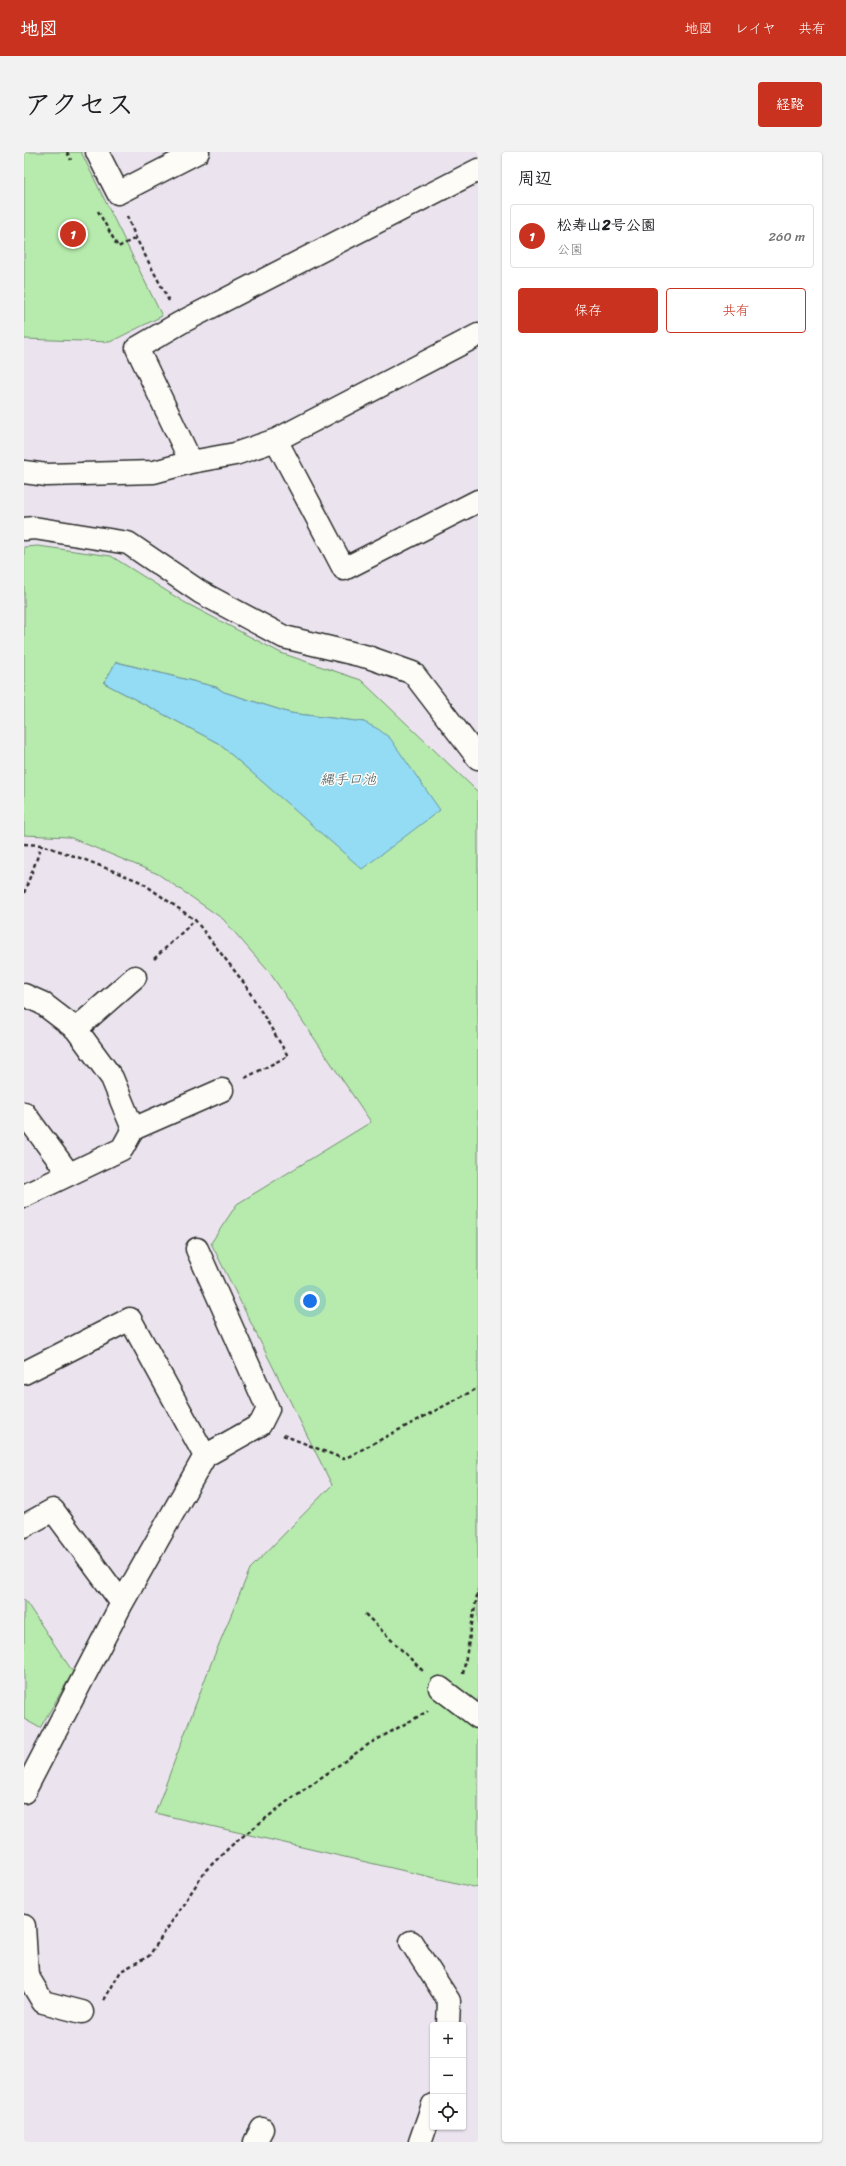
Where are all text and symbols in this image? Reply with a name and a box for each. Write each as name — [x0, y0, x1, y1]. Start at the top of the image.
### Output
text: 地図 — [20, 12, 58, 45]
text: 地図 — [685, 16, 713, 41]
text: レイヤ — [735, 16, 776, 41]
text: 共有 — [798, 16, 826, 41]
text: アクセス — [24, 80, 134, 129]
button: 経路 — [758, 82, 822, 127]
text: 周辺 — [518, 163, 552, 193]
text: 松寿山2号公園 — [557, 212, 656, 238]
pin: 1 — [60, 219, 86, 249]
text: 1 — [529, 225, 535, 248]
text: 260 m — [769, 225, 805, 248]
text: 公園 — [557, 238, 583, 261]
button: 保存 — [518, 288, 658, 333]
button: 共有 — [666, 288, 806, 333]
water label: 縄手口池 — [320, 767, 377, 792]
your location — [300, 1291, 320, 1311]
map controls — [430, 2022, 466, 2130]
button: + — [430, 2022, 466, 2058]
button: − — [430, 2058, 466, 2094]
button: locate — [430, 2094, 466, 2130]

